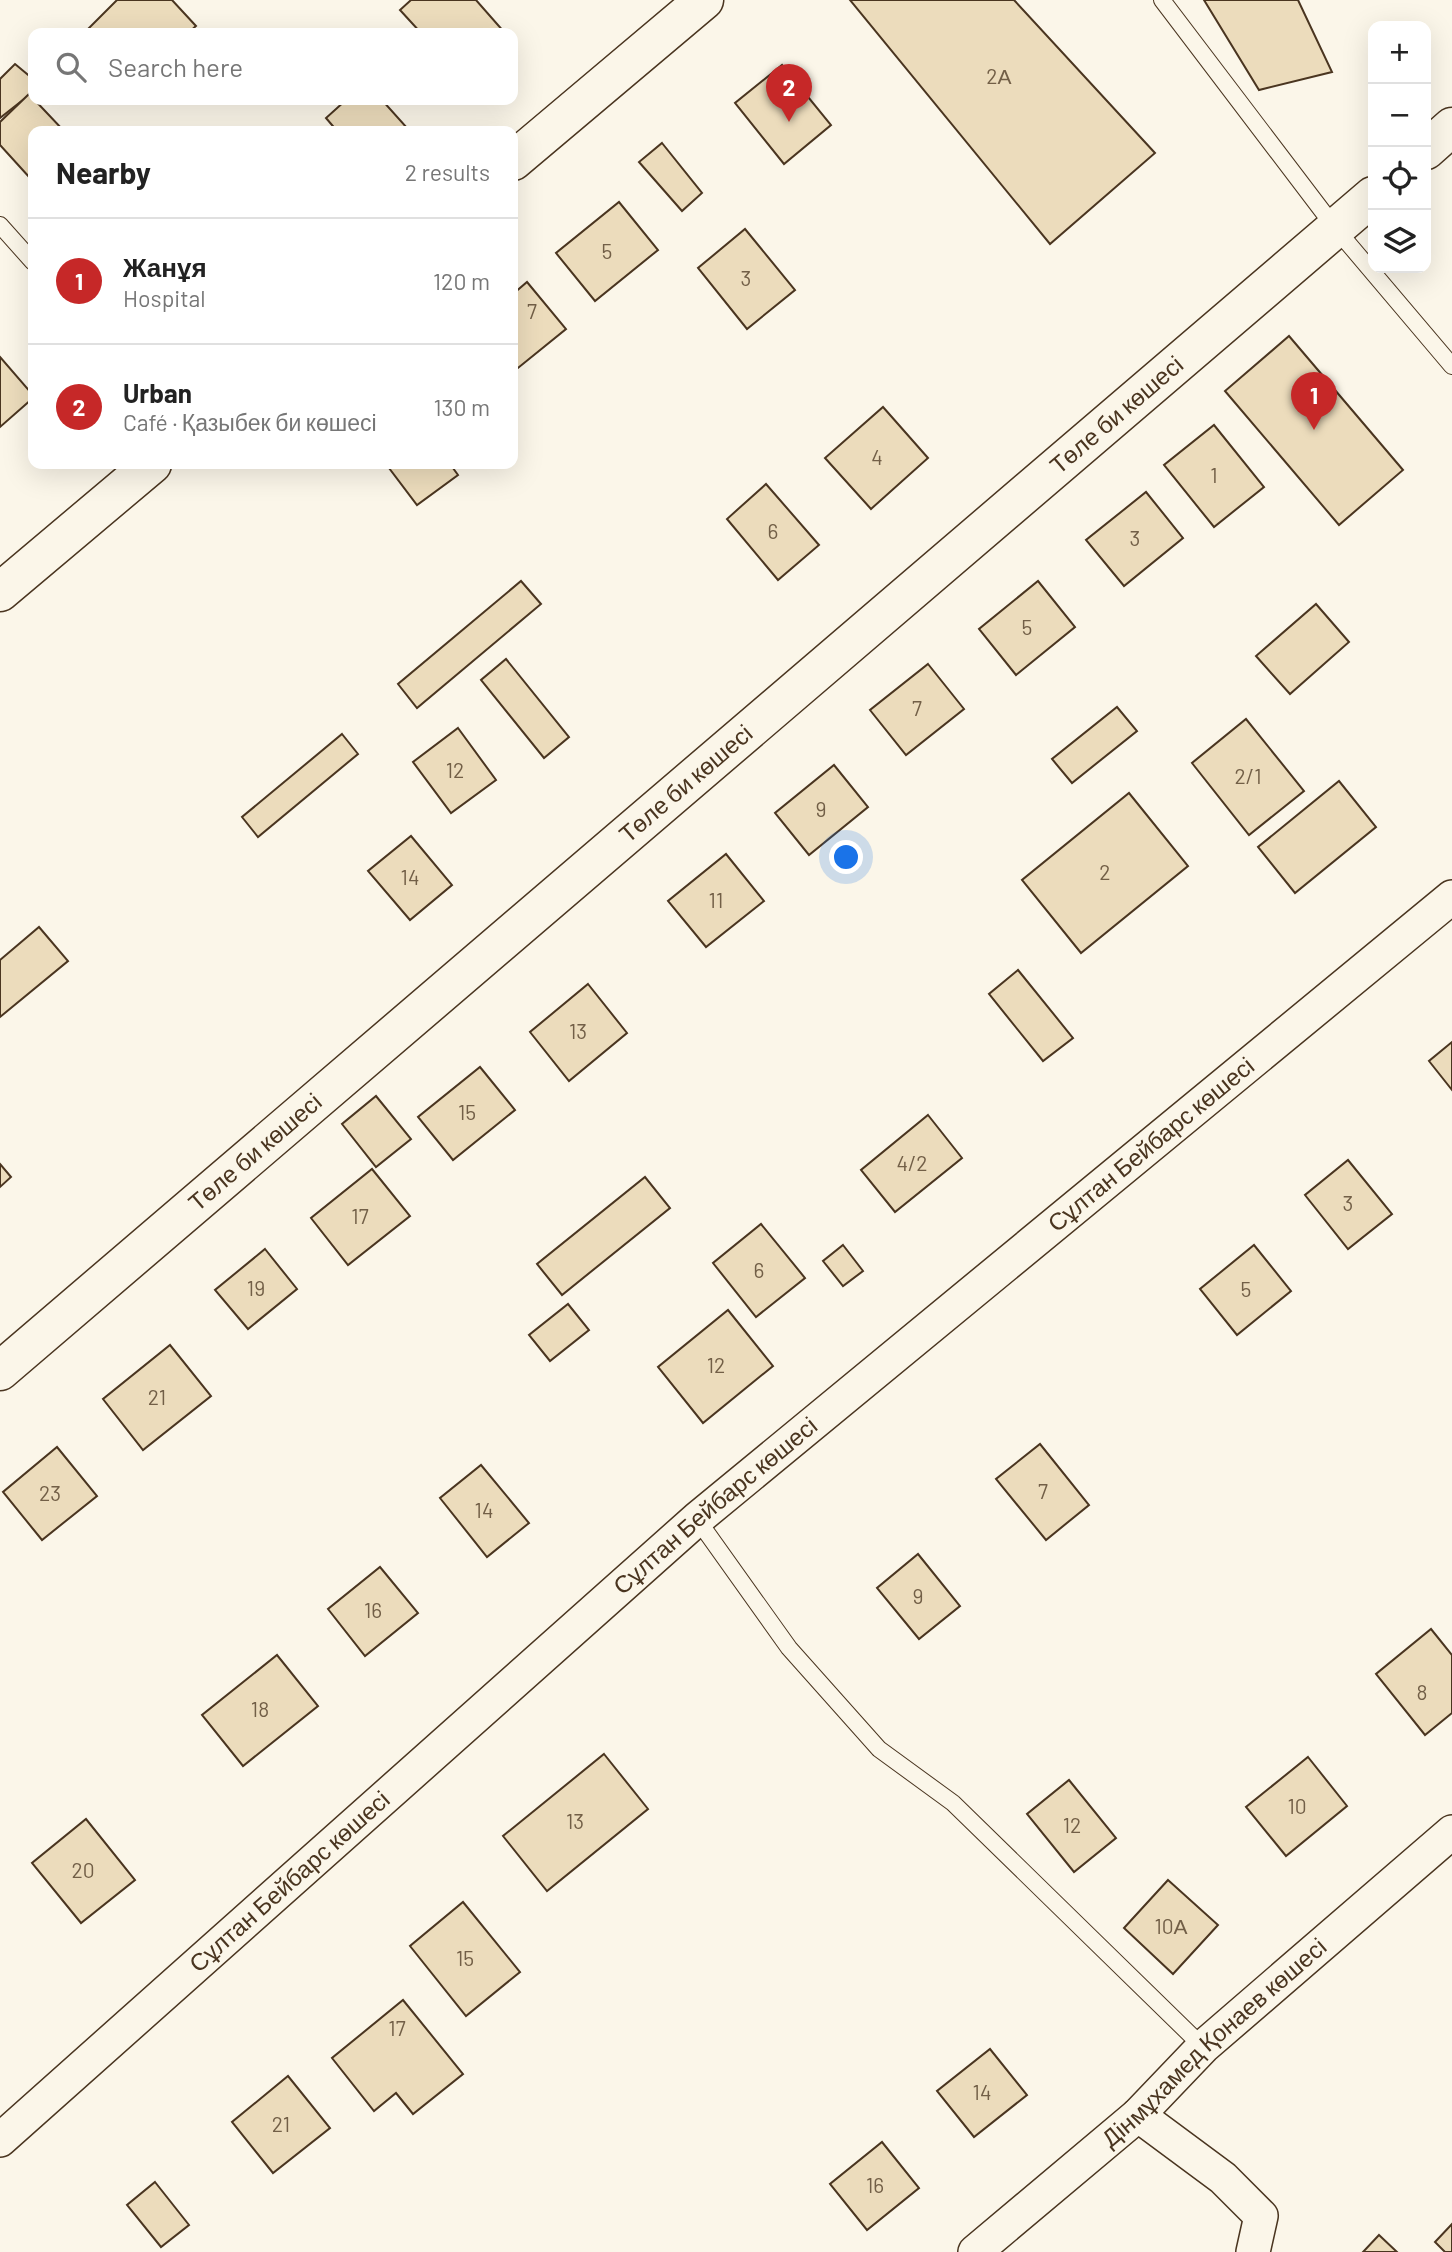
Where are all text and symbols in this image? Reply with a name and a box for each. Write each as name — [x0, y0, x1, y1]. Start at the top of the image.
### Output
map controls — [1368, 21, 1431, 273]
button: + — [1368, 21, 1431, 84]
search box — [28, 28, 518, 105]
icon: search — [52, 48, 90, 86]
text: Search here — [108, 51, 243, 82]
house number: 2А — [986, 63, 1012, 88]
pin: 2 — [766, 64, 812, 122]
button: − — [1368, 84, 1431, 147]
button: locate — [1368, 147, 1431, 210]
text: Nearby — [56, 154, 151, 190]
text: 2 results — [405, 158, 490, 186]
button: layers — [1368, 210, 1431, 273]
house number: 5 — [602, 238, 612, 263]
text: Жанұя — [123, 251, 207, 282]
house number: 3 — [741, 265, 751, 290]
text: 1 — [75, 267, 83, 295]
text: 120 m — [433, 267, 490, 295]
text: Hospital — [123, 284, 206, 312]
house number: 7 — [527, 298, 537, 323]
street label: Төле би көшесі — [1043, 349, 1188, 479]
pin: 1 — [1291, 372, 1337, 430]
text: Urban — [123, 377, 192, 408]
text: 2 — [73, 393, 85, 421]
text: 130 m — [433, 393, 490, 421]
text: Café · Қазыбек би көшесі — [123, 408, 377, 436]
house number: 4 — [871, 444, 883, 469]
house number: 1 — [1210, 462, 1218, 487]
house number: 6 — [768, 518, 778, 543]
house number: 3 — [1130, 525, 1140, 550]
house number: 5 — [1022, 614, 1032, 639]
house number: 7 — [912, 695, 922, 720]
street label: Төле би көшесі — [613, 718, 758, 848]
house number: 12 — [446, 757, 464, 782]
house number: 2/1 — [1234, 763, 1262, 788]
house number: 9 — [816, 796, 826, 821]
your location — [829, 840, 863, 874]
house number: 2 — [1099, 859, 1111, 884]
house number: 14 — [401, 864, 419, 889]
house number: 11 — [709, 887, 723, 912]
house number: 13 — [569, 1018, 587, 1043]
street label: Сұлтан Бейбарс көшесі — [1041, 1050, 1259, 1237]
street label: Төле би көшесі — [182, 1086, 327, 1216]
house number: 15 — [458, 1099, 476, 1124]
house number: 4/2 — [896, 1150, 928, 1175]
house number: 3 — [1343, 1190, 1353, 1215]
house number: 17 — [351, 1203, 369, 1228]
house number: 6 — [754, 1257, 764, 1282]
house number: 19 — [247, 1275, 265, 1300]
house number: 5 — [1241, 1276, 1251, 1301]
house number: 12 — [707, 1352, 725, 1377]
house number: 21 — [148, 1384, 166, 1409]
street label: Сұлтан Бейбарс көшесі — [607, 1410, 822, 1600]
house number: 7 — [1038, 1478, 1048, 1503]
house number: 23 — [39, 1480, 61, 1505]
house number: 14 — [475, 1497, 493, 1522]
house number: 9 — [913, 1583, 923, 1608]
house number: 16 — [364, 1597, 382, 1622]
house number: 8 — [1417, 1679, 1427, 1704]
house number: 18 — [251, 1696, 269, 1721]
street label: Сұлтан Бейбарс көшесі — [183, 1784, 395, 1978]
house number: 10 — [1287, 1793, 1307, 1818]
house number: 13 — [566, 1808, 584, 1833]
house number: 12 — [1063, 1812, 1081, 1837]
house number: 20 — [71, 1857, 95, 1882]
house number: 10А — [1154, 1913, 1188, 1938]
street label: Дінмұхамед Қонаев көшесі — [1095, 1931, 1332, 2152]
house number: 15 — [456, 1945, 474, 1970]
house number: 17 — [388, 2015, 406, 2040]
house number: 14 — [973, 2079, 991, 2104]
house number: 21 — [272, 2111, 290, 2136]
house number: 16 — [866, 2172, 884, 2197]

